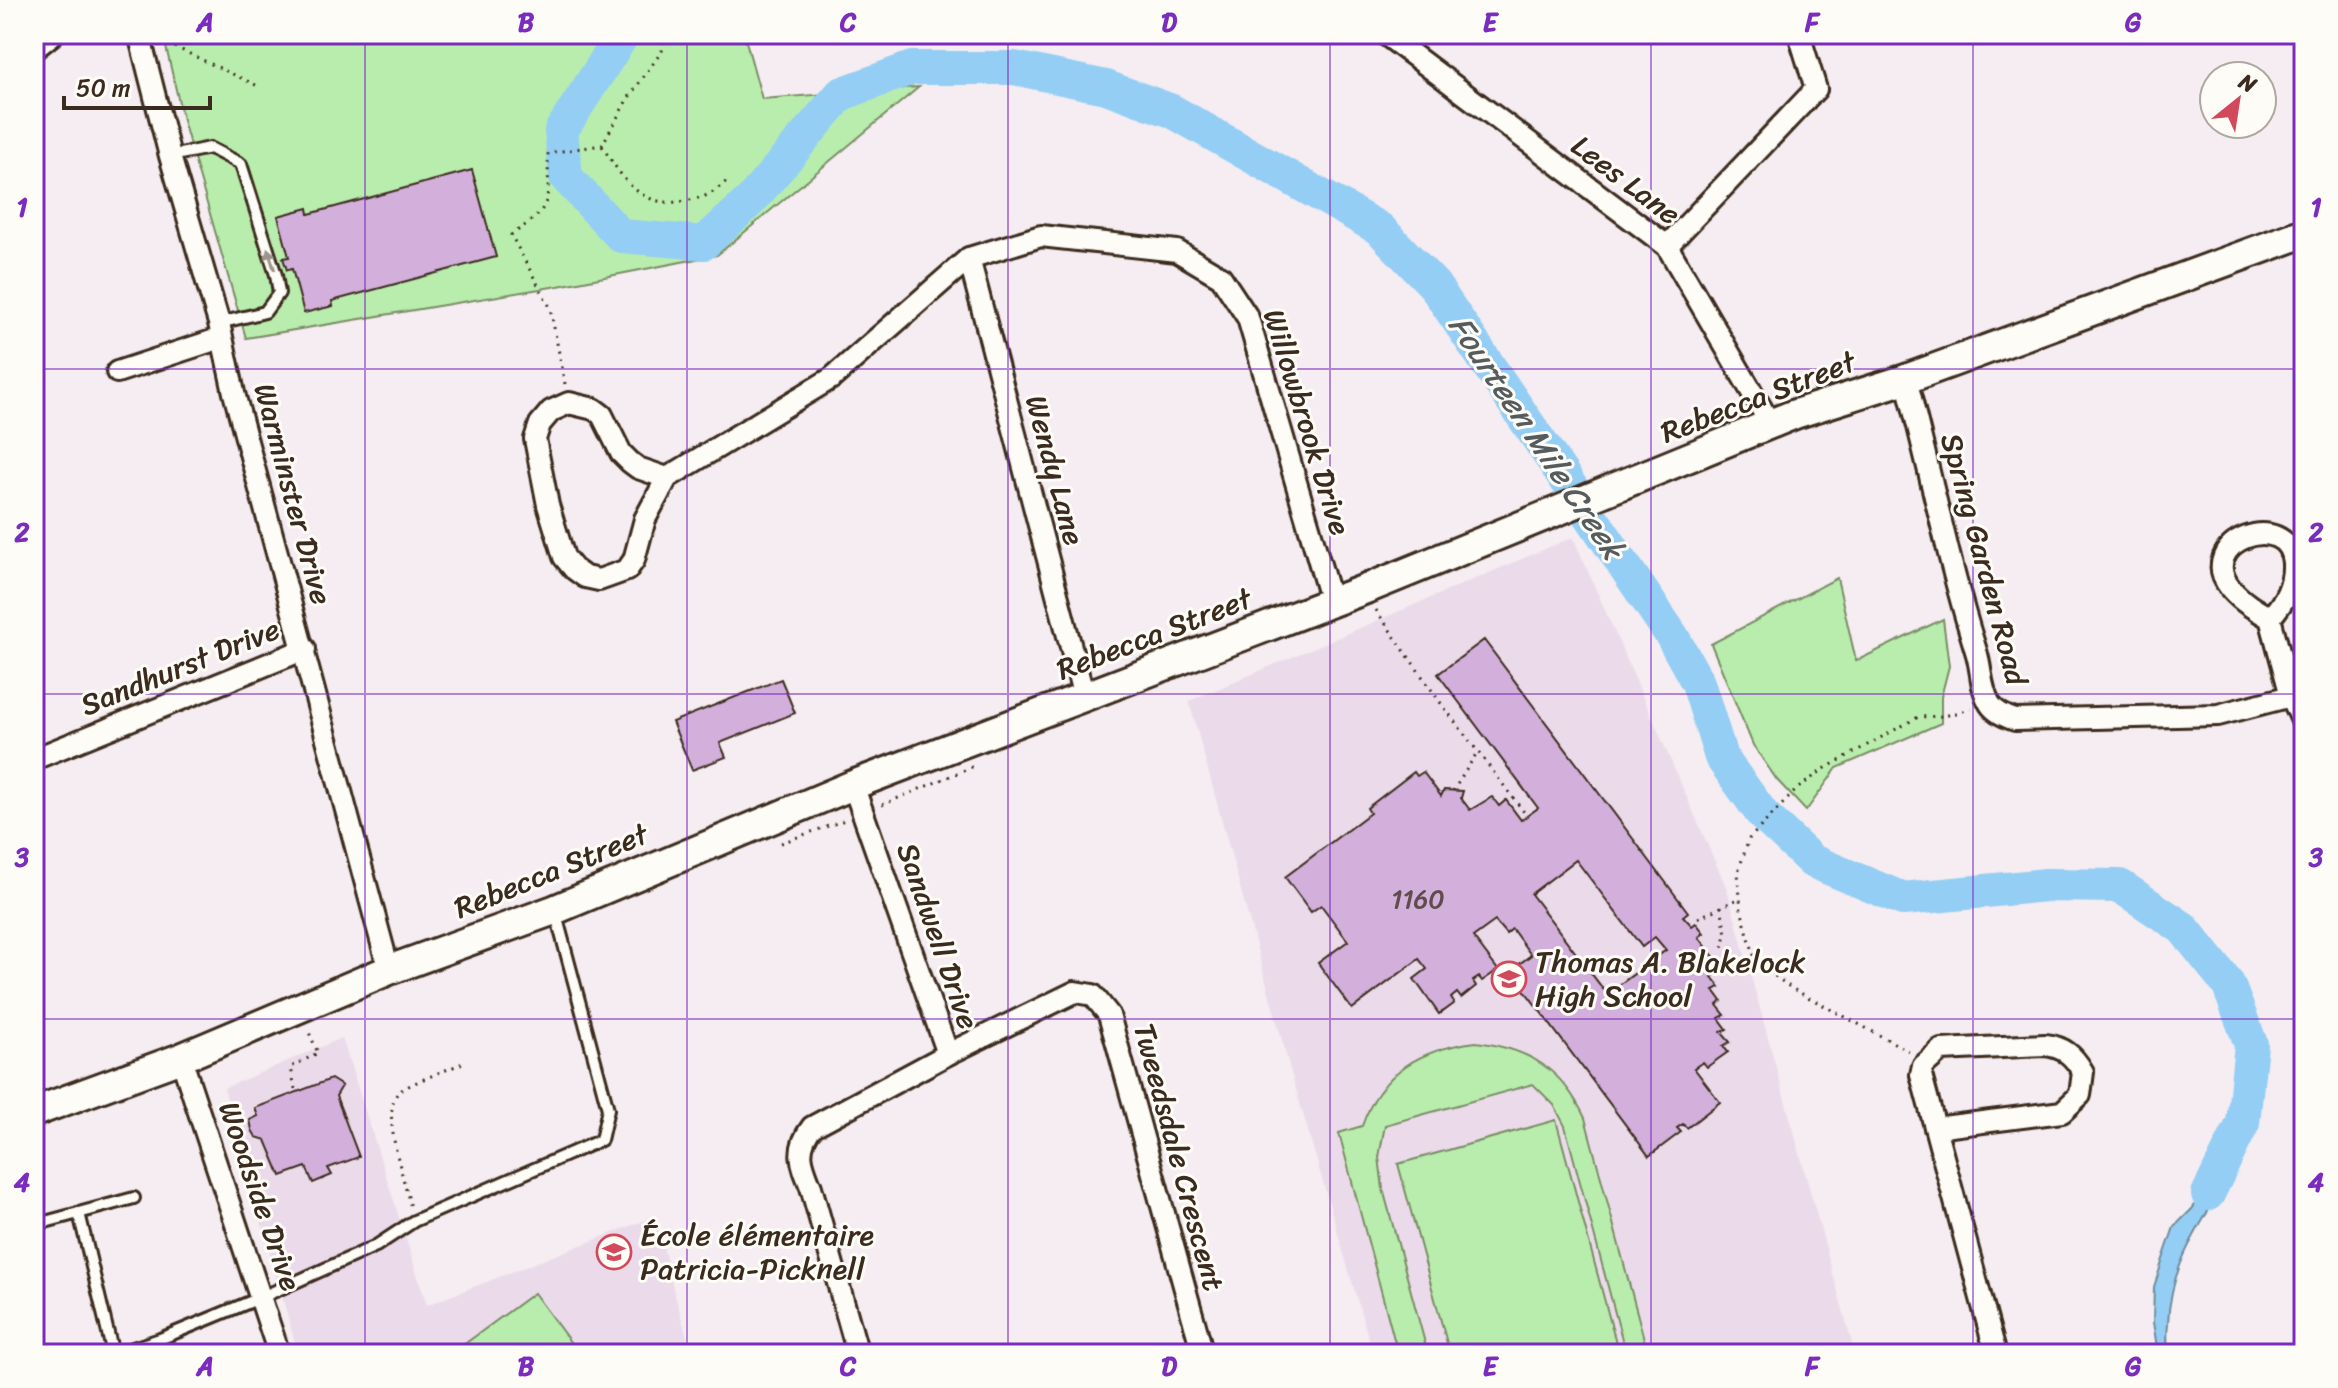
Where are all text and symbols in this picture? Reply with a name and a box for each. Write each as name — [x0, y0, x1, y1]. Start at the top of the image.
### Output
text: A — [195, 0, 214, 45]
text: B — [518, 0, 535, 45]
text: C — [839, 0, 857, 45]
text: D — [1161, 0, 1177, 45]
text: E — [1483, 0, 1500, 45]
text: F — [1804, 0, 1821, 45]
text: G — [2125, 0, 2142, 45]
scale bar — [64, 60, 210, 110]
north arrow — [2198, 60, 2278, 140]
text: N — [2231, 62, 2265, 104]
text: 50 m — [76, 67, 131, 109]
street label: Lees Lane — [1559, 120, 1693, 240]
text: 1 — [16, 184, 28, 230]
text: 1 — [2310, 184, 2322, 230]
one-way arrow — [264, 246, 277, 270]
street label: Willowbrook Drive — [1247, 302, 1367, 542]
water label: Fourteen Mile Creek — [1433, 303, 1641, 574]
street label: Rebecca Street — [1652, 334, 1865, 459]
street label: Warminster Drive — [237, 377, 349, 611]
street label: Wendy Lane — [1009, 389, 1101, 551]
street label: Spring Garden Road — [1924, 427, 2044, 693]
text: 2 — [13, 509, 30, 555]
text: 2 — [2307, 509, 2324, 555]
street label: Rebecca Street — [1048, 571, 1261, 696]
street label: Sandhurst Drive — [72, 602, 288, 732]
street label: Rebecca Street — [446, 807, 658, 935]
text: 3 — [14, 834, 30, 880]
text: 3 — [2308, 834, 2324, 880]
street label: Sandwell Drive — [881, 835, 995, 1037]
house number: 1160 — [1391, 876, 1445, 922]
place label: Thomas A. Blakelock High School — [1535, 935, 1806, 1023]
school or university icon: Thomas A. Blakelock High School — [1490, 960, 1528, 998]
street label: Tweedsdale Crescent — [1117, 1017, 1241, 1297]
street label: Woodside Drive — [202, 1094, 318, 1298]
text: 4 — [14, 1159, 30, 1205]
text: 4 — [2308, 1159, 2324, 1205]
place label: École élémentaire Patricia-Picknell — [640, 1208, 874, 1296]
school or university icon: École élémentaire Patricia-Picknell — [595, 1233, 633, 1271]
text: A — [195, 1343, 214, 1388]
text: B — [518, 1343, 535, 1388]
text: C — [839, 1343, 857, 1388]
text: D — [1161, 1343, 1177, 1388]
text: E — [1483, 1343, 1500, 1388]
text: F — [1804, 1343, 1821, 1388]
text: G — [2125, 1343, 2142, 1388]

